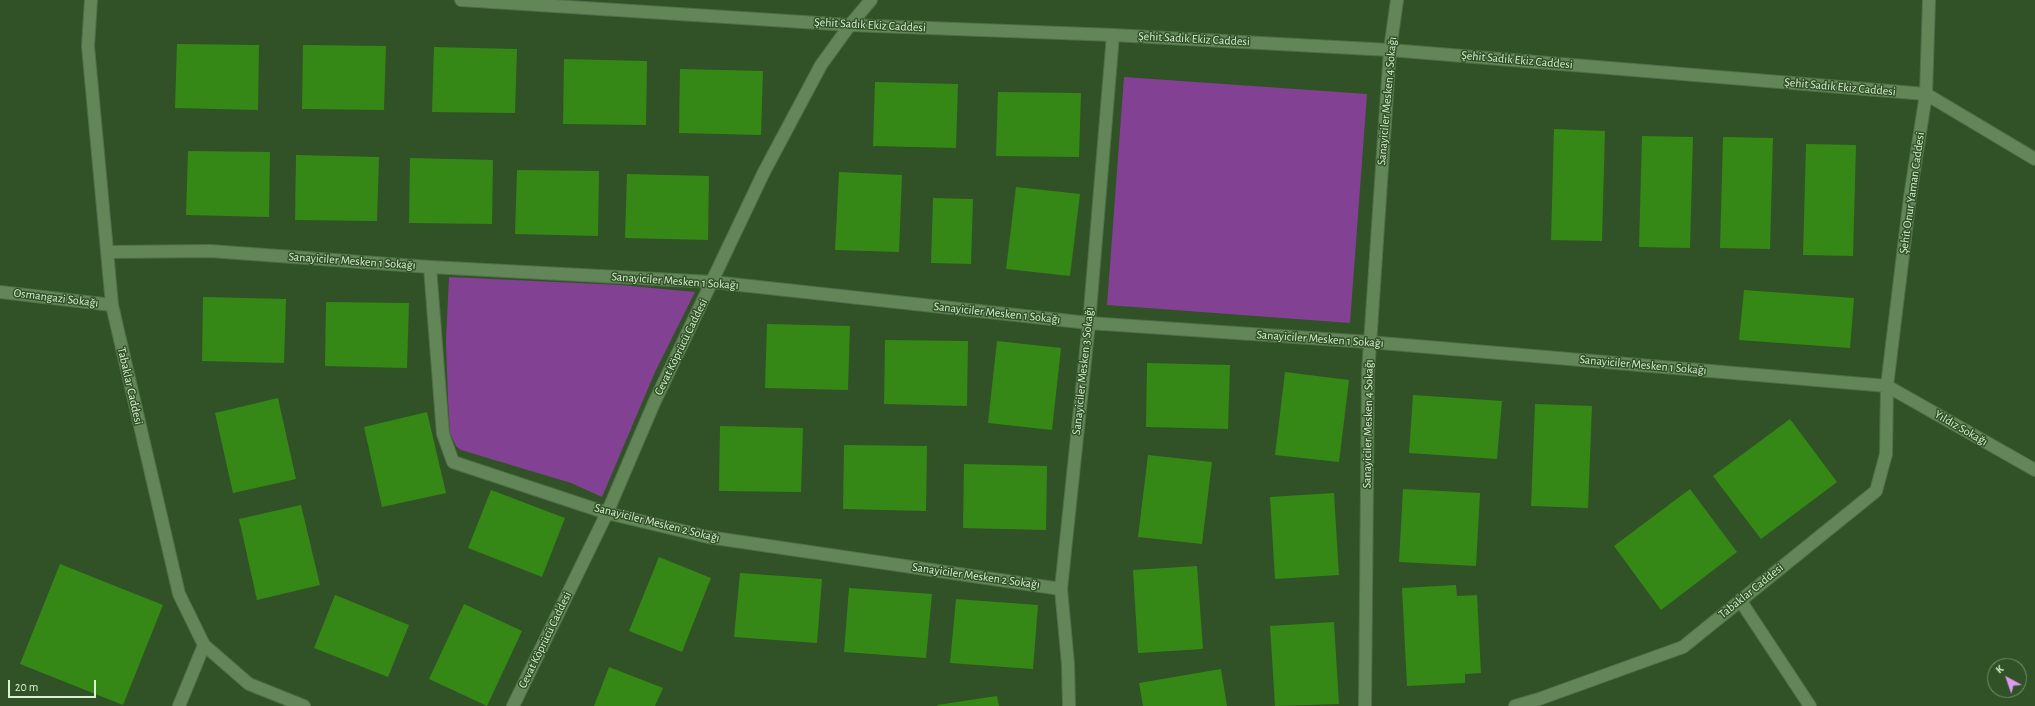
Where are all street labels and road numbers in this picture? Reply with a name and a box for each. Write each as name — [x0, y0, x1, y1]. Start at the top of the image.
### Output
street label: Şehit Sadık Ekiz Caddesi — [814, 15, 926, 35]
street label: Şehit Sadık Ekiz Caddesi — [1138, 29, 1250, 49]
street label: Sanayiciler Mesken 4 Sokağı — [1374, 36, 1400, 166]
street label: Şehit Sadık Ekiz Caddesi — [1461, 48, 1573, 72]
street label: Şehit Sadık Ekiz Caddesi — [1784, 75, 1896, 99]
street label: Şehit Onur Yaman Caddesi — [1896, 131, 1928, 255]
street label: Sanayiciler Mesken 1 Sokağı — [288, 249, 416, 273]
street label: Sanayiciler Mesken 1 Sokağı — [611, 269, 739, 293]
street label: Osmangazi Sokağı — [13, 286, 99, 310]
street label: Cevat Köprücü Caddesi — [651, 296, 711, 398]
street label: Sanayiciler Mesken 1 Sokağı — [933, 299, 1061, 327]
street label: Sanayiciler Mesken 3 Sokağı — [1069, 306, 1097, 436]
street label: Sanayiciler Mesken 1 Sokağı — [1256, 327, 1384, 351]
street label: Tabaklar Caddesi — [114, 346, 146, 426]
street label: Sanayiciler Mesken 1 Sokağı — [1579, 352, 1707, 378]
street label: Sanayiciler Mesken 4 Sokağı — [1360, 359, 1376, 489]
street label: Yıldız Sokağı — [1932, 407, 1990, 449]
street label: Sanayiciler Mesken 2 Sokağı — [593, 500, 721, 546]
street label: Sanayiciler Mesken 2 Sokağı — [911, 560, 1041, 592]
street label: Tabaklar Caddesi — [1716, 561, 1786, 621]
street label: Cevat Köprücü Caddesi — [515, 589, 575, 691]

